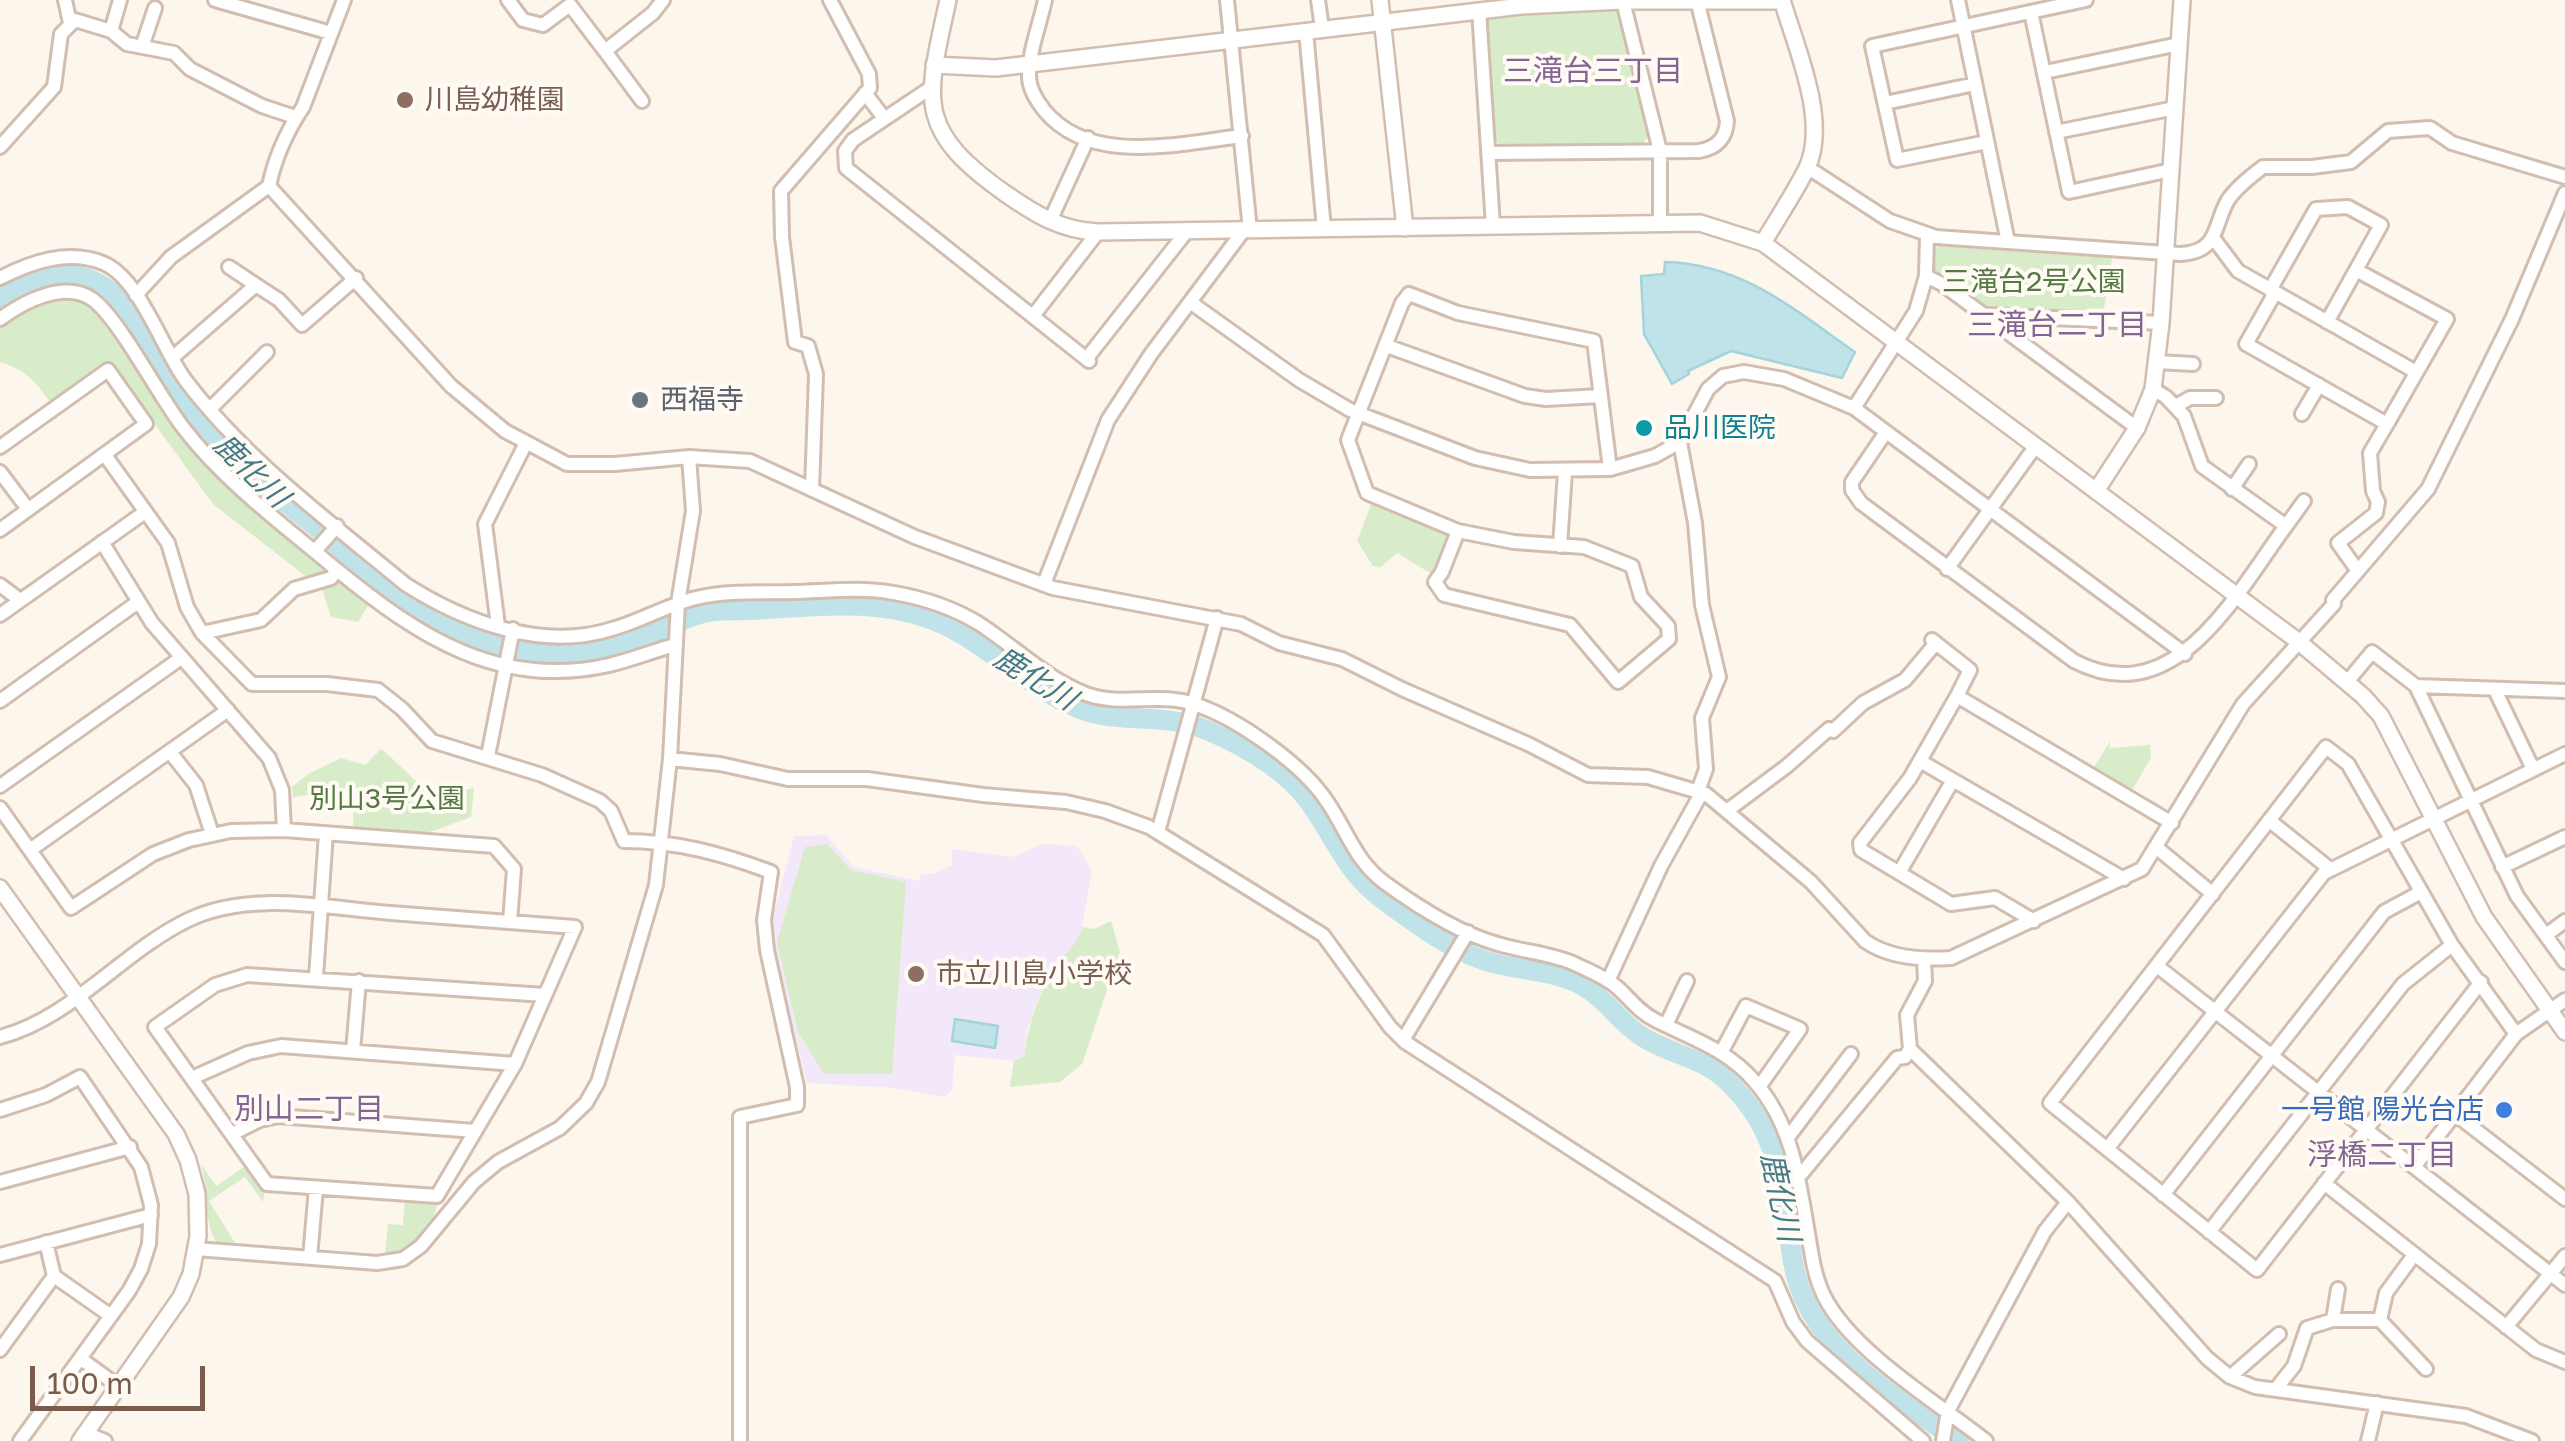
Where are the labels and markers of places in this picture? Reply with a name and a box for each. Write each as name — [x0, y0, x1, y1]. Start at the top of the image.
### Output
place label: 川島幼稚園 — [425, 83, 565, 117]
marker: 川島幼稚園 — [394, 89, 416, 111]
place label: 西福寺 — [660, 383, 744, 417]
marker: 西福寺 — [629, 389, 651, 411]
place label: 品川医院 — [1664, 411, 1776, 445]
marker: 品川医院 — [1633, 417, 1655, 439]
place label: 市立川島小学校 — [936, 957, 1132, 991]
marker: 市立川島小学校 — [905, 963, 927, 985]
place label: 一号館 陽光台店 — [2281, 1093, 2484, 1127]
marker: 一号館 陽光台店 — [2493, 1099, 2515, 1121]

